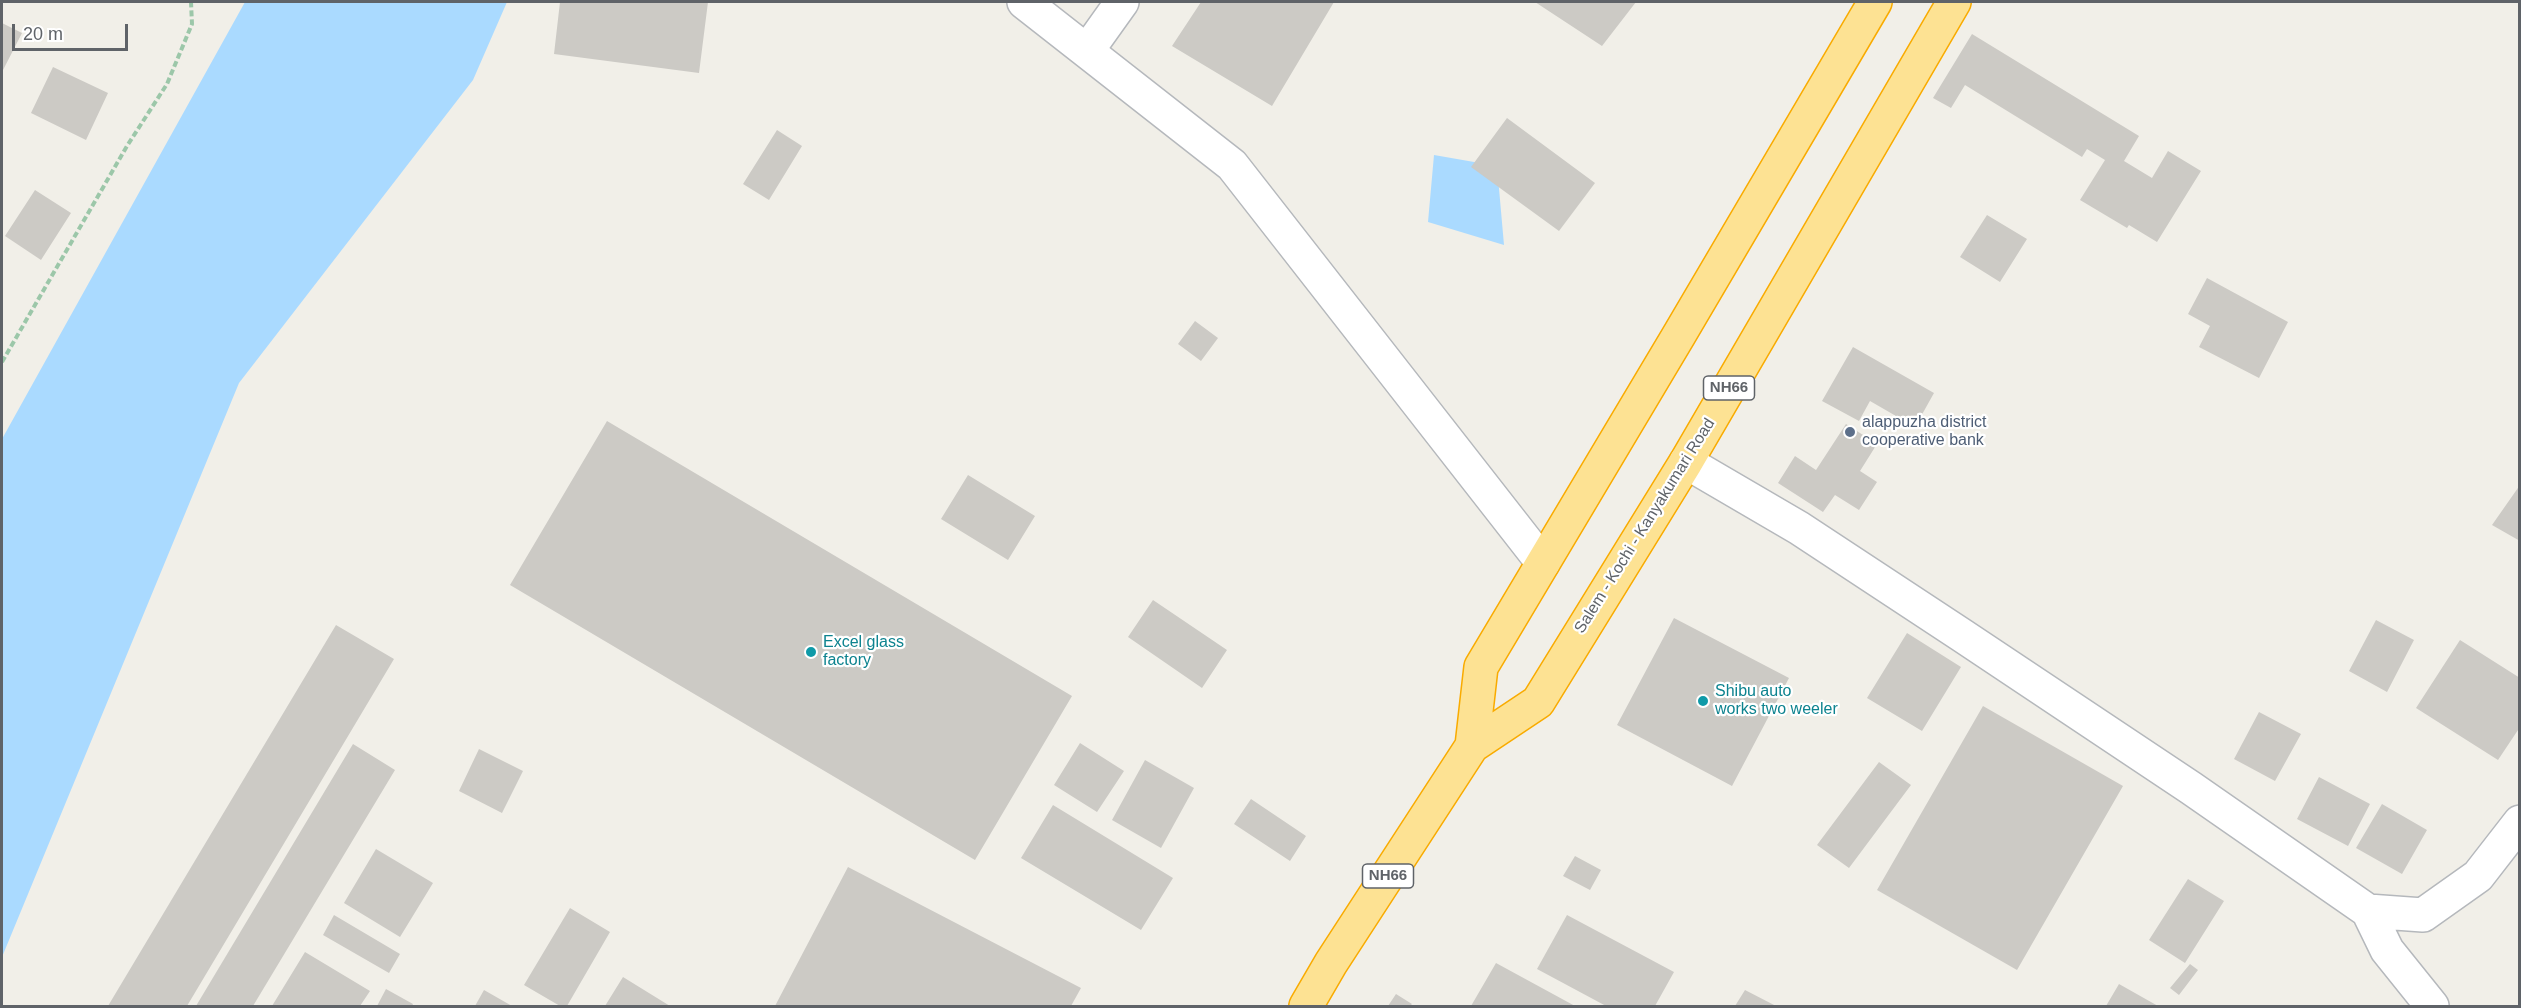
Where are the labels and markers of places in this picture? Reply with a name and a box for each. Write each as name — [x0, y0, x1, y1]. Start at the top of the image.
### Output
place label: alappuzha district cooperative bank — [1862, 413, 1987, 451]
marker: alappuzha district cooperative bank — [1843, 425, 1857, 439]
place label: Excel glass factory — [823, 633, 904, 671]
marker: Excel glass factory — [804, 645, 818, 659]
place label: Shibu auto works two weeler — [1715, 682, 1838, 720]
marker: Shibu auto works two weeler — [1696, 694, 1710, 708]

